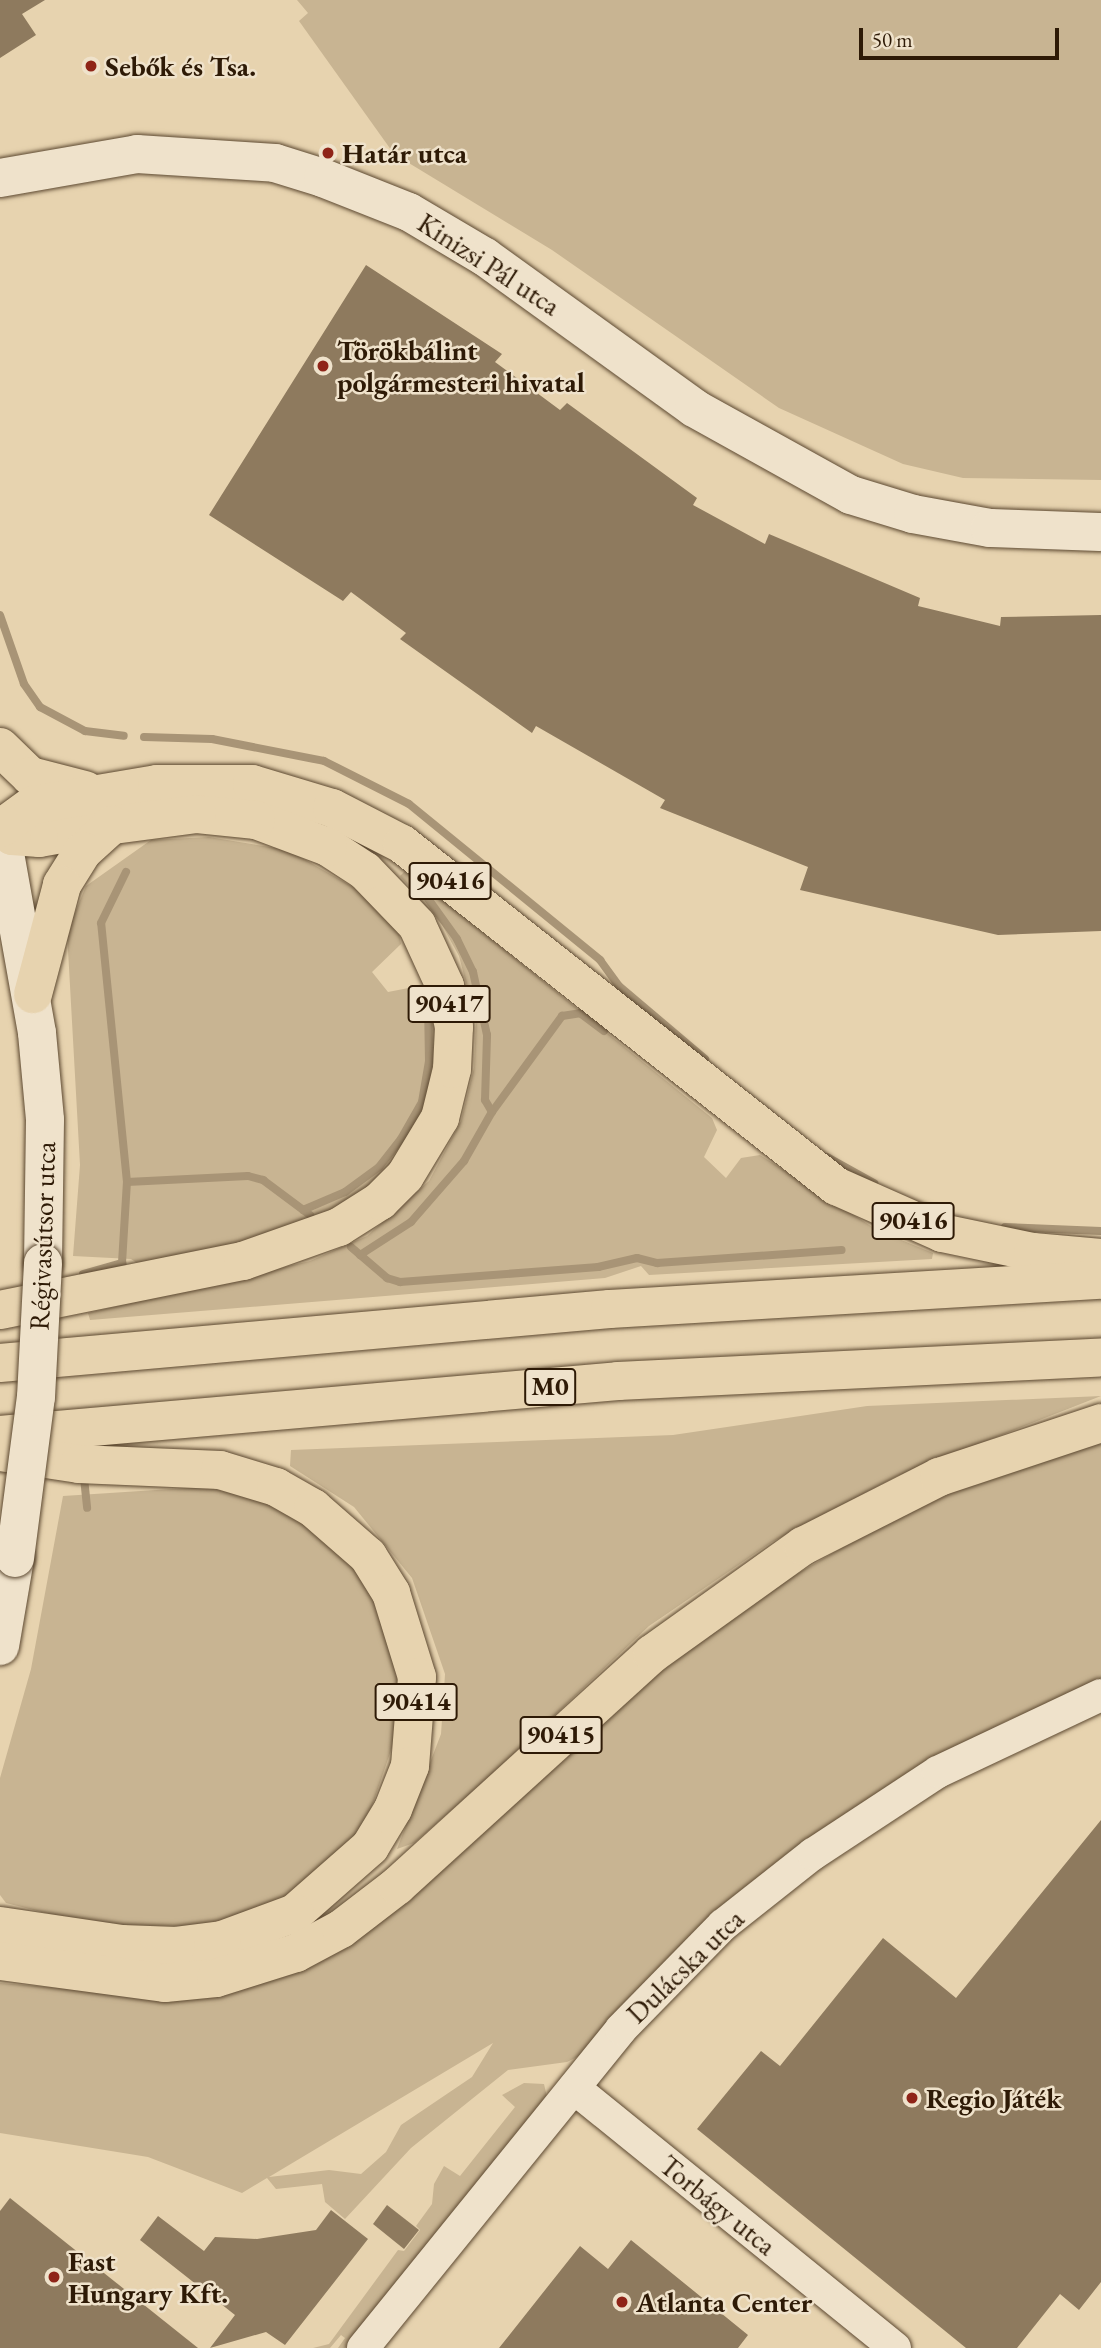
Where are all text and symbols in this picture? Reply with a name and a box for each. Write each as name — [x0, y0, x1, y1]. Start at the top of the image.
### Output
scale bar — [863, 14, 1062, 58]
text: 50 m — [872, 26, 913, 53]
place label: Sebők és Tsa. — [105, 49, 256, 83]
marker: Sebők és Tsa. — [83, 58, 99, 74]
place label: Határ utca — [342, 136, 467, 170]
marker: Határ utca — [320, 145, 336, 161]
street label: Kinizsi Pál utca — [412, 206, 566, 322]
place label: Törökbálint polgármesteri hivatal — [337, 333, 585, 399]
marker: Törökbálint polgármesteri hivatal — [315, 358, 331, 374]
road number: 90416 — [408, 859, 492, 904]
road number: 90417 — [407, 981, 491, 1026]
street label: Régivasútsor utca — [22, 1141, 62, 1331]
road number: 90416 — [871, 1198, 955, 1244]
road number: M0 — [524, 1364, 576, 1410]
road number: 90414 — [374, 1680, 458, 1724]
road number: 90415 — [519, 1712, 603, 1758]
street label: Dulácska utca — [619, 1902, 751, 2030]
place label: Regio Játék — [926, 2081, 1062, 2115]
marker: Regio Játék — [904, 2090, 920, 2106]
street label: Torbágy utca — [653, 2148, 783, 2262]
place label: Fast Hungary Kft. — [68, 2244, 228, 2310]
marker: Fast Hungary Kft. — [46, 2269, 62, 2285]
place label: Atlanta Center — [636, 2285, 812, 2319]
marker: Atlanta Center — [614, 2294, 630, 2310]

